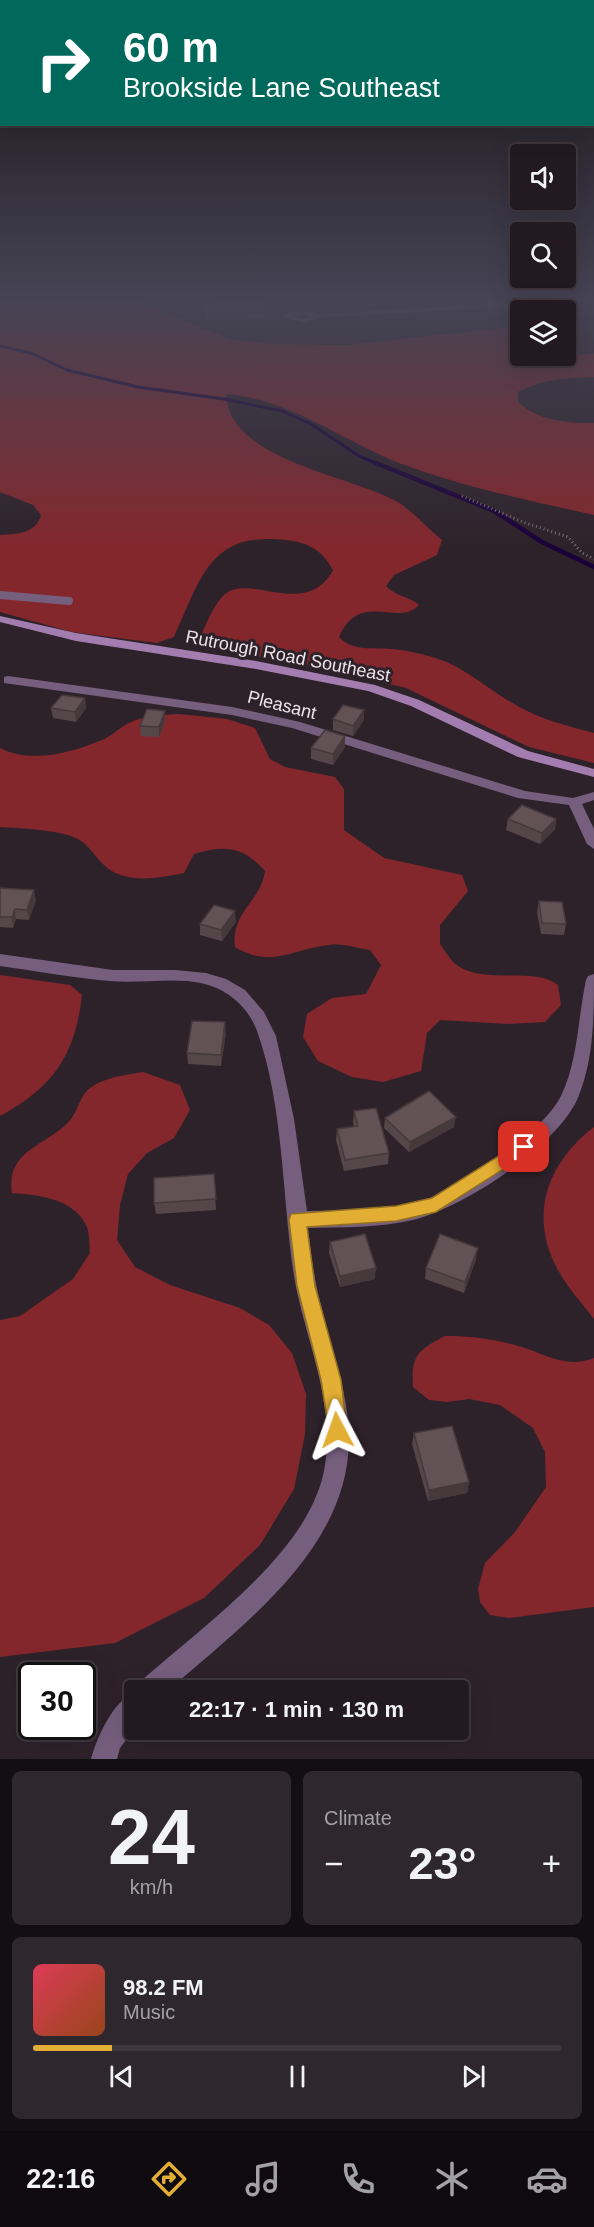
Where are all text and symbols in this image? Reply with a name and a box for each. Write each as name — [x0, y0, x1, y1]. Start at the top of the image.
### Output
icon: right — [24, 24, 102, 102]
text: 60 m — [123, 24, 219, 71]
text: Brookside Lane Southeast — [123, 73, 440, 103]
map controls — [510, 144, 576, 366]
button: sound — [510, 144, 576, 210]
button: search — [510, 222, 576, 288]
button: layers — [510, 300, 576, 366]
street label: Rutrough Road Southeast — [184, 626, 392, 686]
street label: Pleasant — [246, 687, 318, 723]
pin — [498, 1121, 549, 1172]
icon: arrive — [507, 1130, 540, 1163]
position arrow — [305, 1398, 369, 1462]
speed limit sign: 30 — [18, 1662, 96, 1740]
text: 22:17 · 1 min · 130 m — [189, 1697, 404, 1722]
text: 24 — [108, 1793, 195, 1881]
text: Climate — [324, 1807, 392, 1829]
text: 23° — [408, 1838, 477, 1889]
text: − — [324, 1845, 343, 1882]
text: + — [542, 1845, 561, 1882]
text: km/h — [130, 1876, 173, 1898]
text: 98.2 FM — [123, 1975, 204, 2000]
text: Music — [123, 2001, 175, 2023]
icon: previous — [105, 2060, 138, 2093]
icon: pause — [281, 2060, 314, 2093]
icon: next — [457, 2060, 490, 2093]
icon: directions — [148, 2158, 190, 2200]
icon: music — [242, 2158, 284, 2200]
icon: phone — [337, 2158, 379, 2200]
icon: climate — [431, 2158, 473, 2200]
icon: car — [526, 2158, 568, 2200]
text: 22:16 — [26, 2164, 95, 2194]

